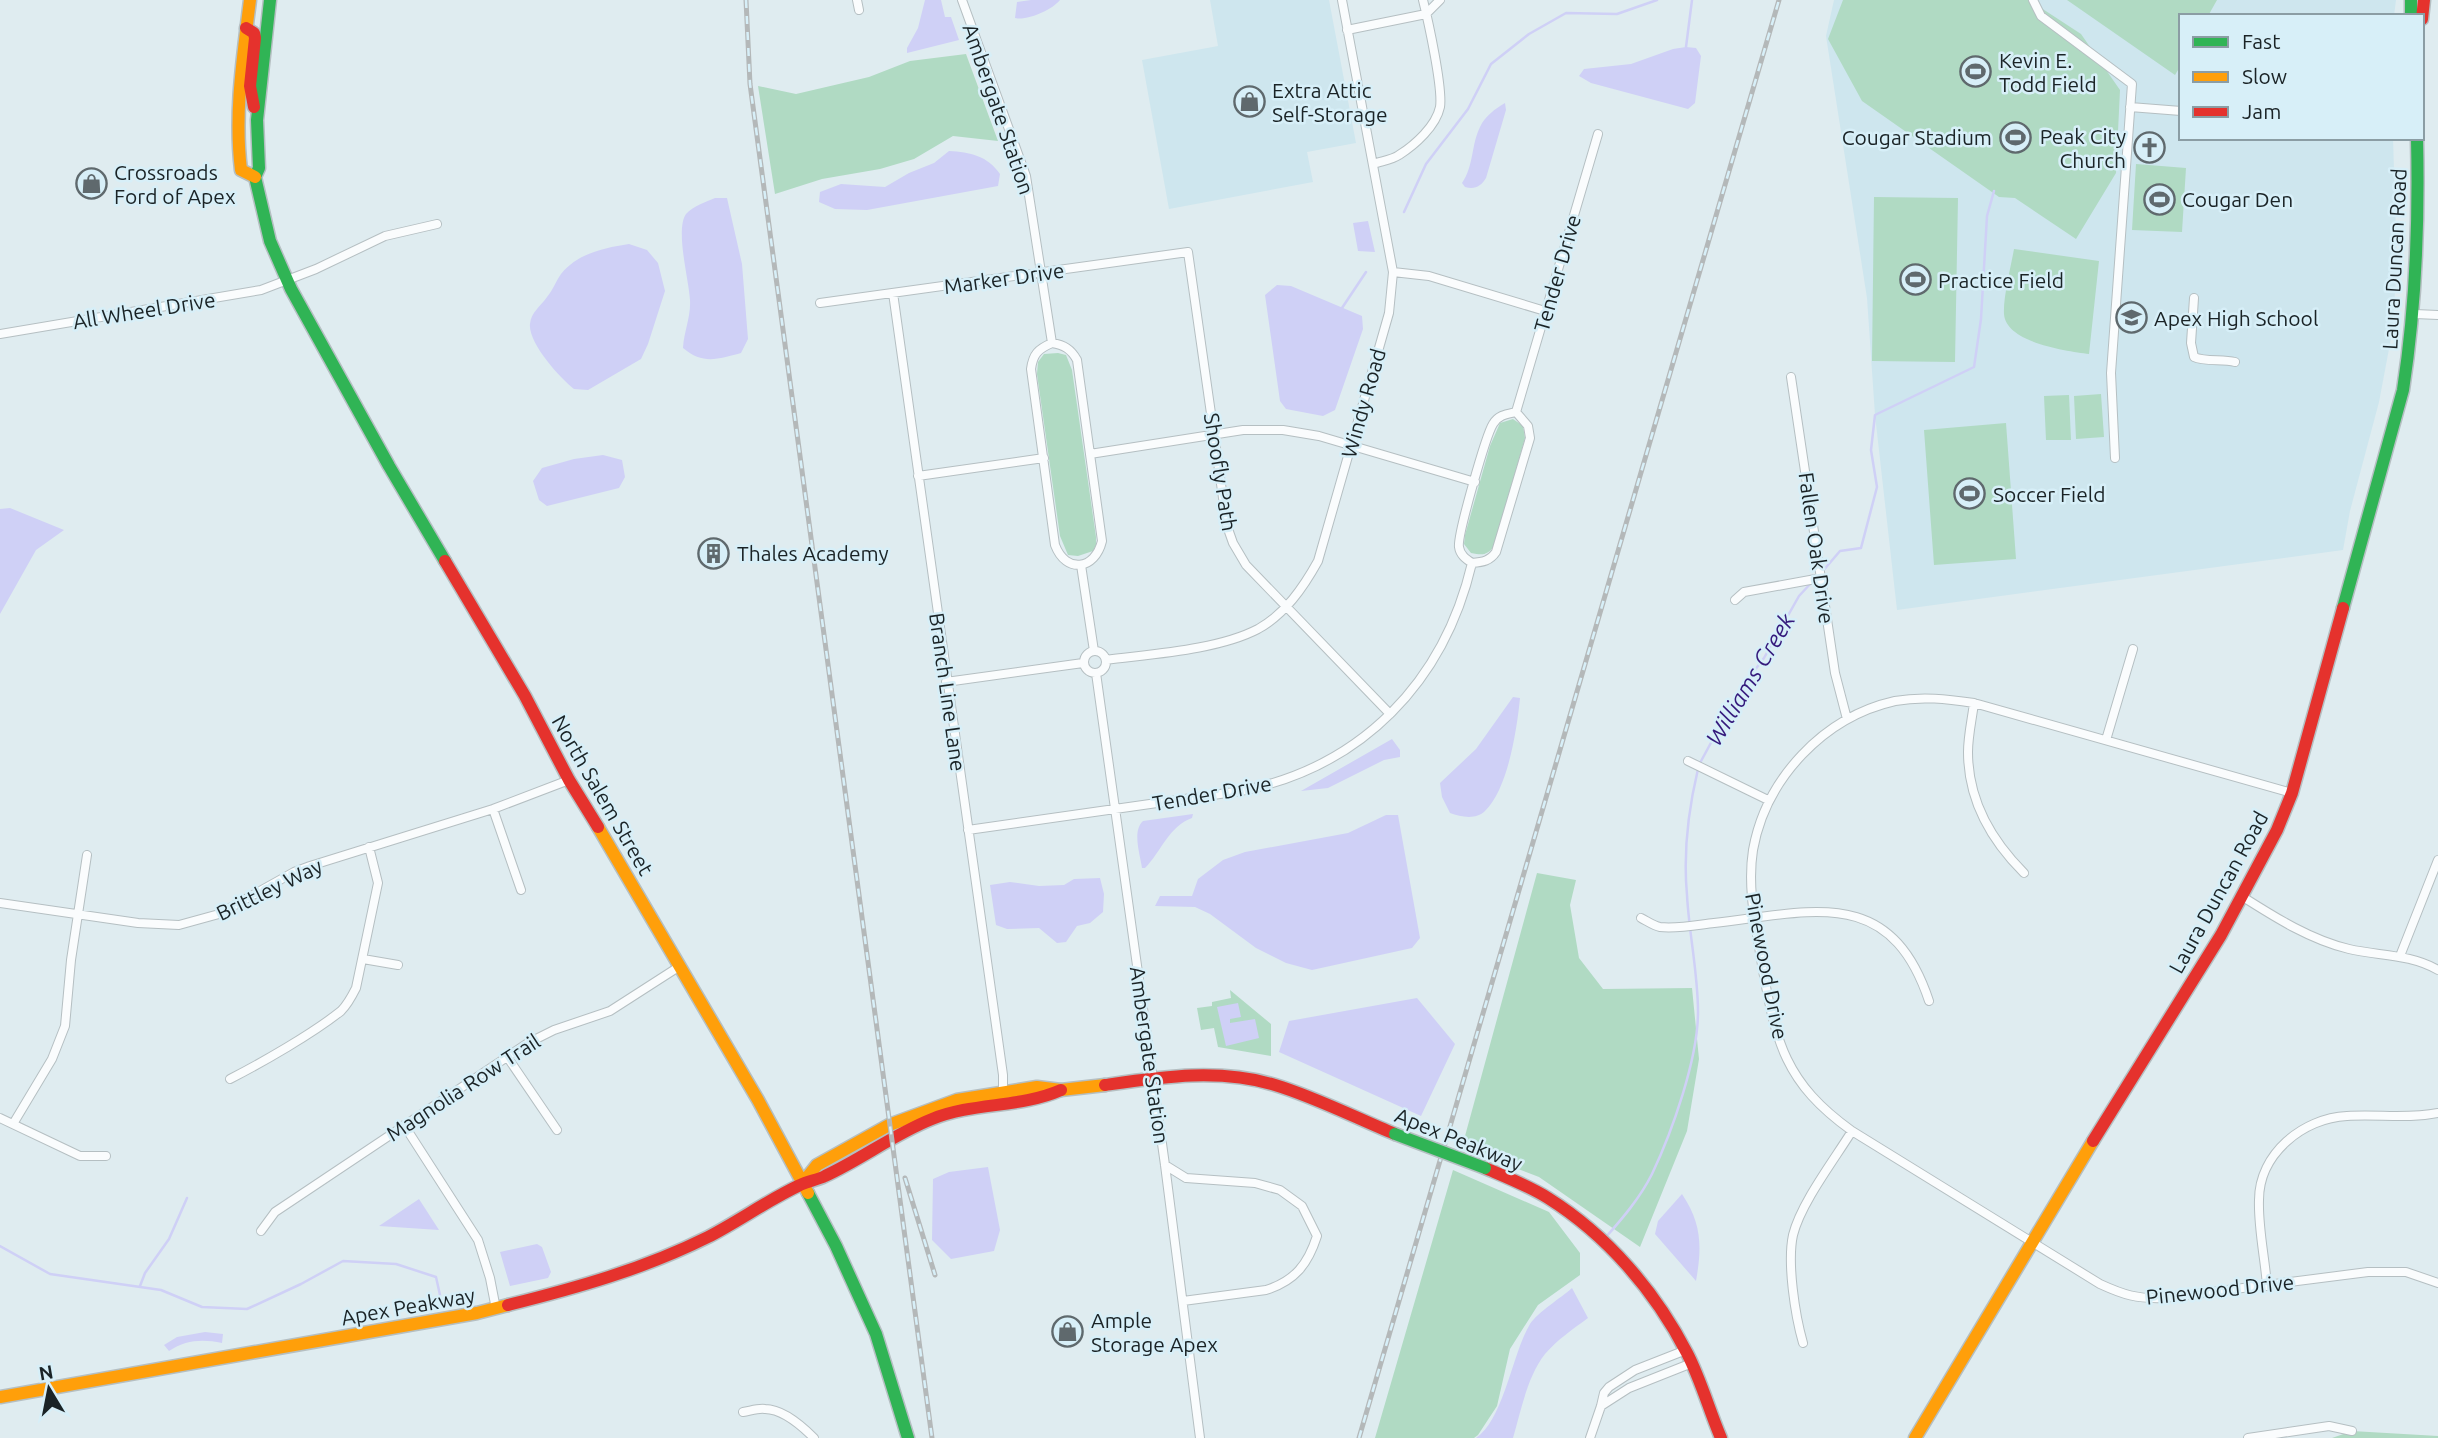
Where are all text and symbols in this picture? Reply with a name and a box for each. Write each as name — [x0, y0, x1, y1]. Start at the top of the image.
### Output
legend — [2179, 14, 2424, 140]
street label: Ambergate Station — [959, 21, 1039, 197]
text: Fast — [2242, 29, 2280, 53]
place label: Kevin E. Todd Field — [1999, 48, 2097, 96]
sports icon: Kevin E. Todd Field — [1959, 55, 1993, 89]
text: Slow — [2242, 64, 2287, 88]
place label: Extra Attic Self-Storage — [1272, 78, 1388, 126]
shop icon: Extra Attic Self-Storage — [1232, 85, 1266, 119]
text: Jam — [2242, 99, 2281, 123]
sports icon: Cougar Stadium — [1998, 120, 2032, 154]
place label: Peak City Church — [2040, 124, 2126, 172]
place label: Cougar Stadium — [1842, 125, 1992, 149]
church icon: Peak City Church — [2132, 131, 2166, 165]
place label: Crossroads Ford of Apex — [114, 160, 236, 208]
shop icon: Crossroads Ford of Apex — [74, 167, 108, 201]
street label: Laura Duncan Road — [2377, 168, 2411, 350]
sports icon: Cougar Den — [2142, 182, 2176, 216]
place label: Cougar Den — [2182, 187, 2293, 211]
street label: Tender Drive — [1529, 212, 1585, 334]
street label: Marker Drive — [942, 258, 1066, 298]
sports icon: Practice Field — [1898, 263, 1932, 297]
place label: Practice Field — [1938, 268, 2064, 292]
street label: All Wheel Drive — [71, 287, 217, 333]
school or university icon: Apex High School — [2114, 301, 2148, 335]
place label: Apex High School — [2154, 306, 2318, 330]
street label: Windy Road — [1336, 346, 1390, 460]
street label: Shoofly Path — [1200, 411, 1242, 533]
street label: Fallen Oak Drive — [1794, 471, 1840, 625]
sports icon: Soccer Field — [1953, 477, 1987, 511]
place label: Soccer Field — [1993, 482, 2106, 506]
building icon: Thales Academy — [697, 536, 731, 570]
place label: Thales Academy — [737, 541, 889, 565]
water label: Williams Creek — [1701, 608, 1799, 750]
street label: Branch Line Lane — [925, 611, 971, 773]
street label: North Salem Street — [547, 711, 659, 879]
street label: Tender Drive — [1151, 771, 1273, 815]
street label: Laura Duncan Road — [2163, 807, 2273, 977]
street label: Brittley Way — [212, 853, 326, 925]
street label: Pinewood Drive — [1741, 891, 1793, 1041]
street label: Ambergate Station — [1126, 965, 1174, 1145]
street label: Magnolia Row Trail — [382, 1028, 544, 1146]
street label: Apex Peakway — [1392, 1103, 1526, 1175]
street label: Pinewood Drive — [2145, 1269, 2295, 1309]
street label: Apex Peakway — [339, 1282, 477, 1330]
place label: Ample Storage Apex — [1091, 1308, 1218, 1356]
shop icon: Ample Storage Apex — [1051, 1315, 1085, 1349]
north arrow — [14, 1354, 84, 1424]
text: N — [37, 1360, 55, 1384]

